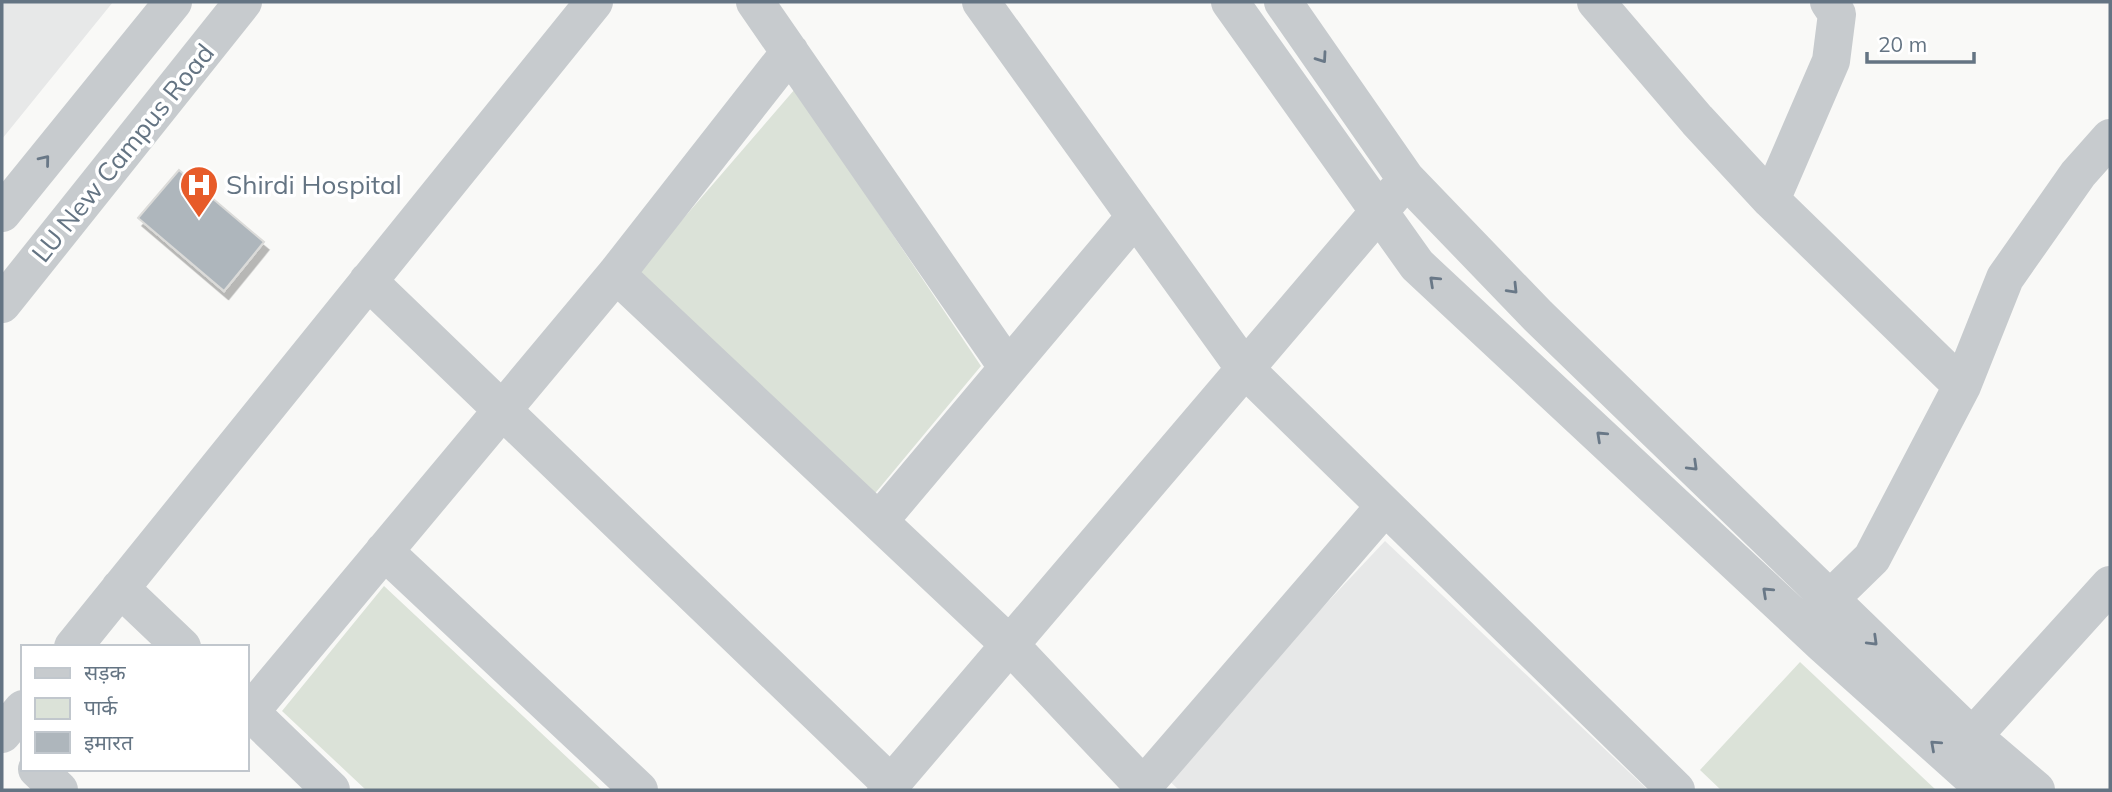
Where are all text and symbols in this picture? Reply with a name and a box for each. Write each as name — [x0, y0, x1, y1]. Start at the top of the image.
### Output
scale bar — [1867, 21, 1974, 65]
text: 20 m — [1878, 31, 1927, 57]
street label: LU New Campus Road — [24, 37, 221, 269]
one-way arrow — [1314, 50, 1326, 63]
one-way arrow — [37, 156, 49, 169]
hospital icon: Shirdi Hospital — [178, 164, 220, 219]
place label: Shirdi Hospital — [226, 168, 402, 201]
one-way arrow — [1429, 277, 1442, 290]
one-way arrow — [1504, 281, 1517, 294]
one-way arrow — [1596, 432, 1609, 445]
one-way arrow — [1684, 457, 1697, 470]
one-way arrow — [1762, 587, 1775, 600]
one-way arrow — [1865, 633, 1878, 646]
legend — [21, 645, 248, 771]
text: सड़क — [84, 659, 126, 685]
text: पार्क — [84, 694, 118, 720]
text: इमारत — [84, 729, 134, 755]
one-way arrow — [1930, 740, 1943, 753]

